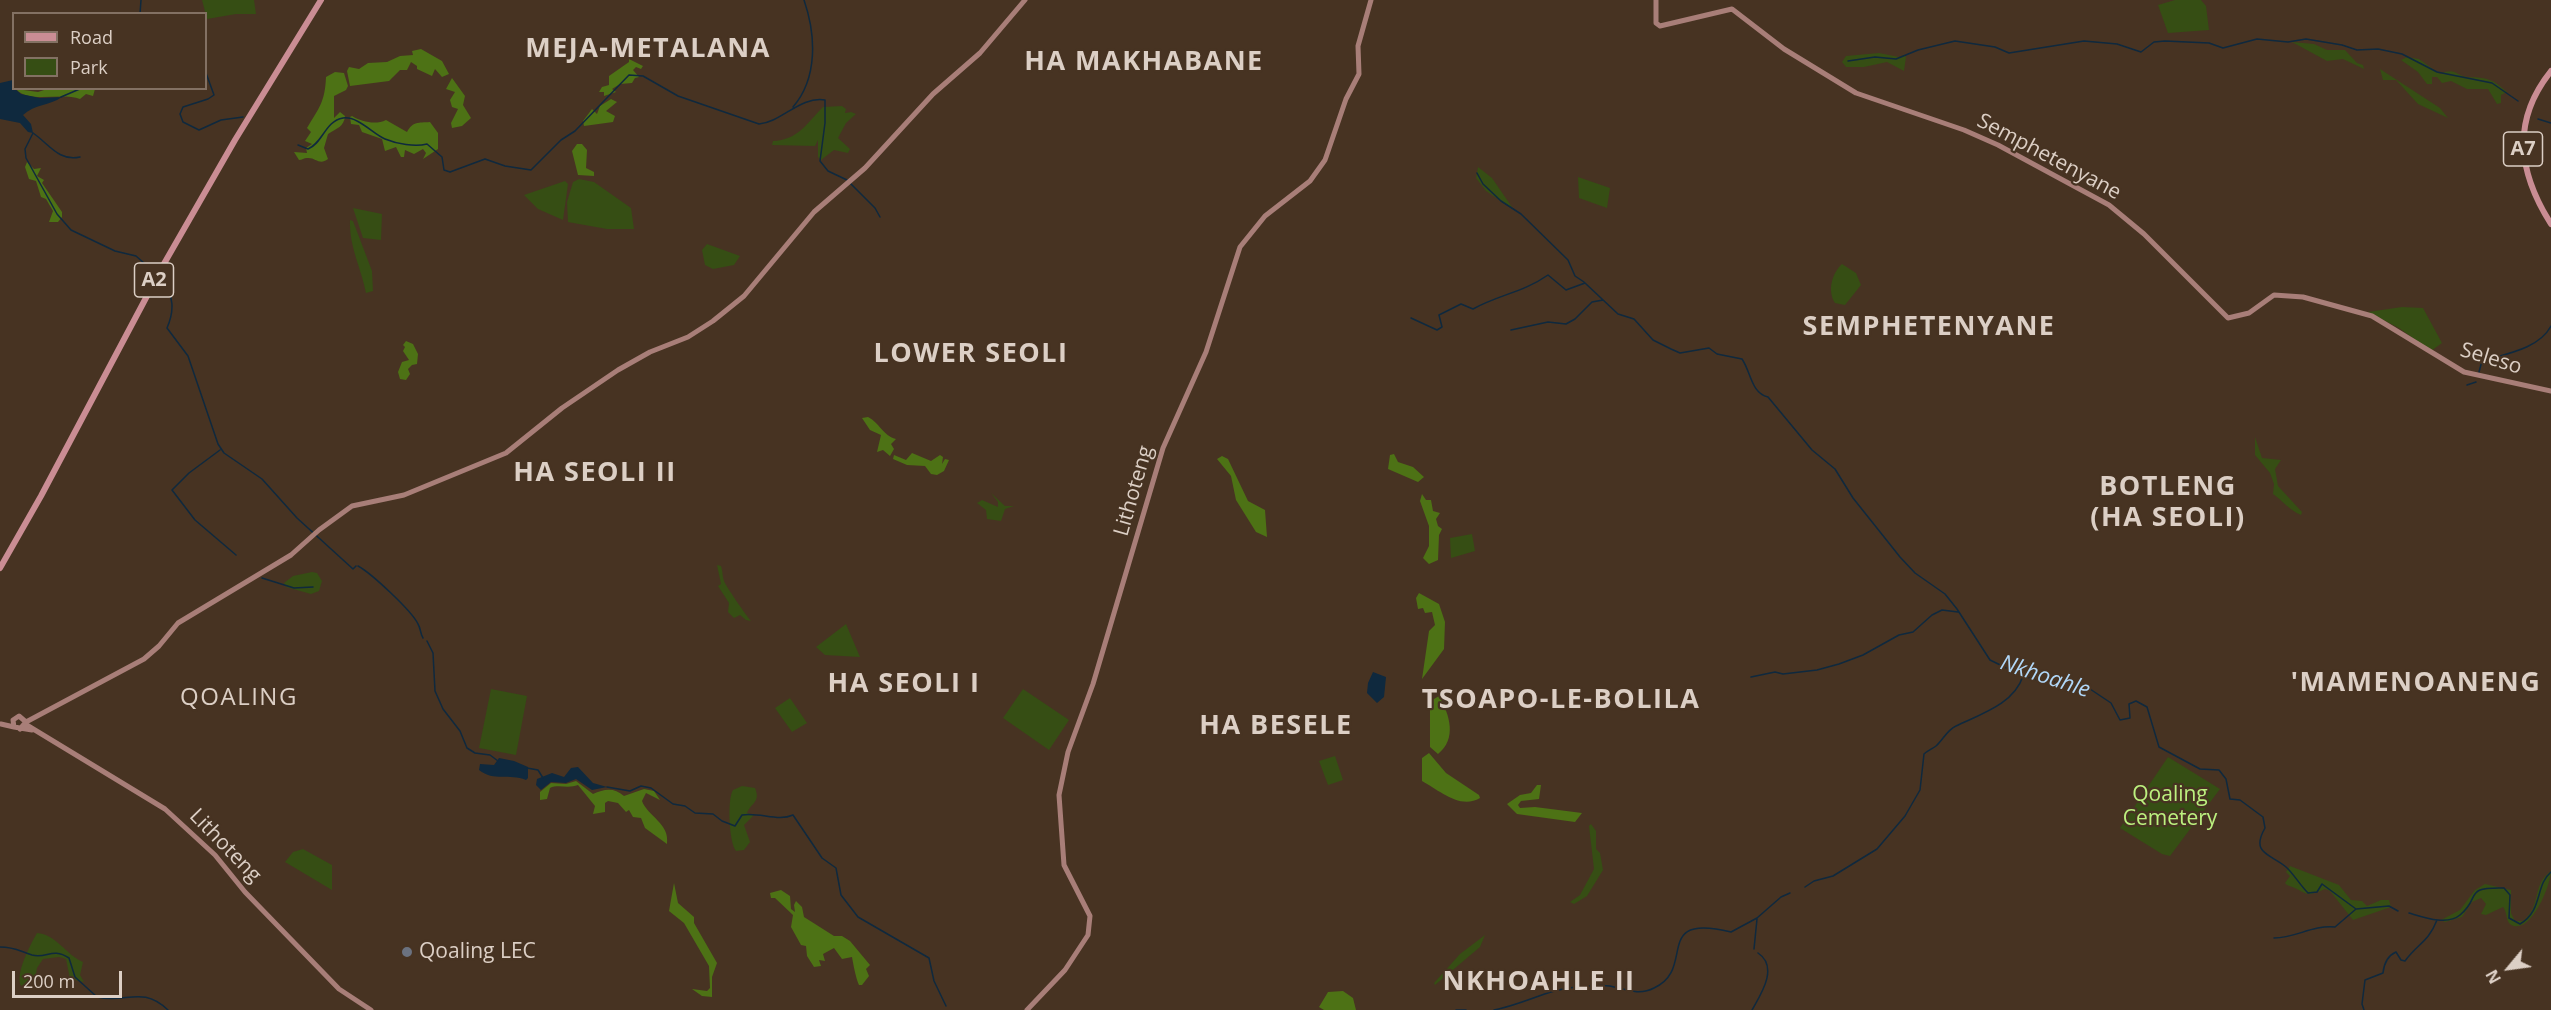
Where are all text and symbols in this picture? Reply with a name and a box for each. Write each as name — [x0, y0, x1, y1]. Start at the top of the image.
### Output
legend — [12, 12, 207, 90]
text: Road — [70, 25, 113, 49]
district label: MEJA-METALANA — [525, 33, 771, 65]
district label: HA MAKHABANE — [1024, 46, 1264, 78]
text: Park — [70, 55, 108, 79]
street label: Semphetenyane — [1973, 108, 2125, 206]
road number: A7 — [2504, 132, 2542, 166]
road number: A2 — [134, 263, 174, 297]
district label: SEMPHETENYANE — [1803, 311, 2055, 343]
district label: LOWER SEOLI — [874, 338, 1068, 370]
street label: Seleso — [2457, 338, 2525, 380]
street label: Lithoteng — [1109, 443, 1159, 539]
district label: HA SEOLI II — [513, 457, 677, 489]
district label: BOTLENG (HA SEOLI) — [2090, 471, 2246, 534]
water label: Nkhoahle — [1997, 650, 2093, 704]
district label: 'MAMENOANENG — [2291, 667, 2541, 699]
district label: HA SEOLI I — [828, 668, 980, 700]
district label: QOALING — [180, 684, 298, 712]
district label: TSOAPO-LE-BOLILA — [1422, 684, 1700, 716]
district label: HA BESELE — [1199, 710, 1353, 742]
park label: Qoaling Cemetery — [2123, 782, 2217, 832]
street label: Lithoteng — [184, 804, 266, 888]
north arrow — [2479, 938, 2539, 998]
place label: Qoaling LEC — [419, 939, 536, 965]
marker: Qoaling LEC — [400, 945, 414, 959]
scale bar — [15, 959, 124, 997]
district label: NKHOAHLE II — [1442, 966, 1636, 998]
text: N — [2480, 966, 2506, 988]
text: 200 m — [23, 969, 75, 993]

